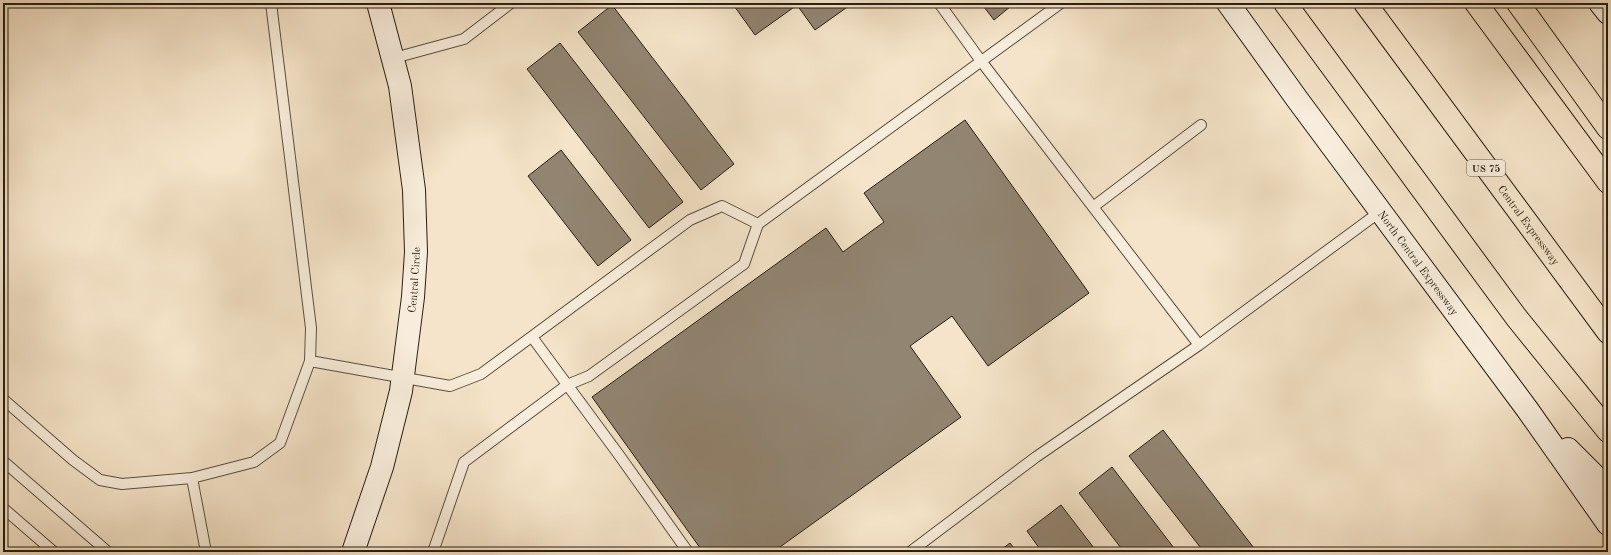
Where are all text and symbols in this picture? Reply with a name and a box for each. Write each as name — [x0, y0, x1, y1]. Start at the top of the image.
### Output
road number: US 75 — [1467, 160, 1505, 176]
street label: Central Expressway — [1495, 184, 1561, 268]
street label: North Central Expressway — [1375, 209, 1460, 318]
street label: Central Circle — [407, 247, 423, 314]

